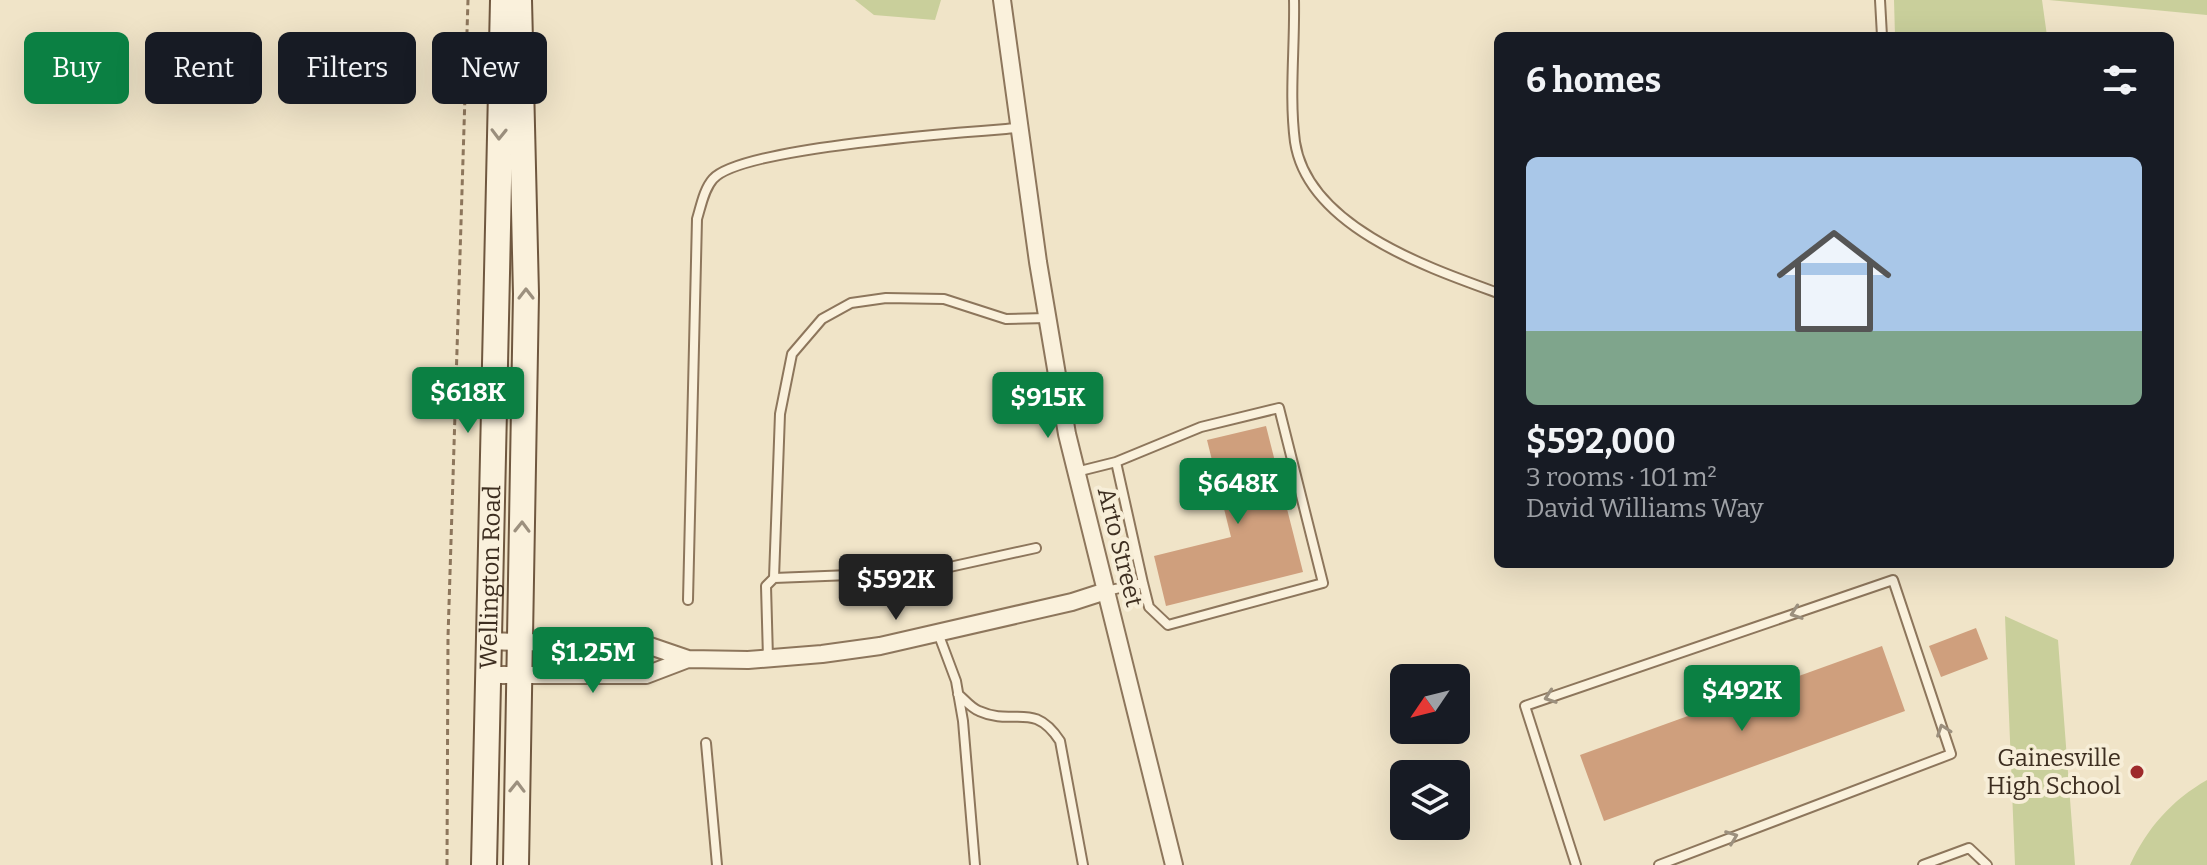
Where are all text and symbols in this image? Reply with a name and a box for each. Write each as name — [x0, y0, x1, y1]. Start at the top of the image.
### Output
chip: Buy — [24, 32, 129, 104]
chip: Rent — [145, 32, 262, 104]
chip: Filters — [278, 32, 416, 104]
chip: New — [432, 32, 547, 104]
icon: filters — [2098, 58, 2142, 102]
text: 6 homes — [1526, 60, 1661, 101]
one-way arrow — [491, 128, 508, 141]
icon: home — [1762, 209, 1906, 353]
one-way arrow — [517, 287, 534, 300]
pin: $618K — [412, 367, 524, 435]
pin: $915K — [992, 372, 1104, 440]
text: $618K — [430, 377, 506, 408]
text: $915K — [1010, 382, 1086, 413]
text: $592,000 — [1526, 421, 1676, 462]
pin: $648K — [1182, 458, 1294, 526]
text: 3 rooms · 101 m² — [1526, 462, 1717, 493]
text: $648K — [1198, 468, 1278, 499]
street label: Arto Street — [1092, 484, 1148, 610]
street label: Wellington Road — [474, 485, 506, 669]
text: David Williams Way — [1526, 493, 1763, 524]
one-way arrow — [514, 520, 531, 533]
pin: $592K — [840, 554, 952, 622]
text: $592K — [857, 564, 935, 595]
one-way arrow — [1790, 604, 1804, 620]
pin: $1.25M — [528, 627, 658, 695]
text: $1.25M — [551, 637, 635, 668]
north arrow — [1390, 664, 1470, 744]
map controls — [1390, 664, 1470, 840]
pin: $492K — [1686, 665, 1798, 733]
text: $492K — [1702, 675, 1782, 706]
one-way arrow — [1544, 688, 1558, 704]
one-way arrow — [1937, 724, 1953, 738]
place label: Gainesville High School — [1987, 744, 2121, 800]
button: layers — [1390, 760, 1470, 840]
marker: Gainesville High School — [2128, 763, 2146, 781]
one-way arrow — [508, 780, 526, 793]
one-way arrow — [1724, 830, 1738, 847]

